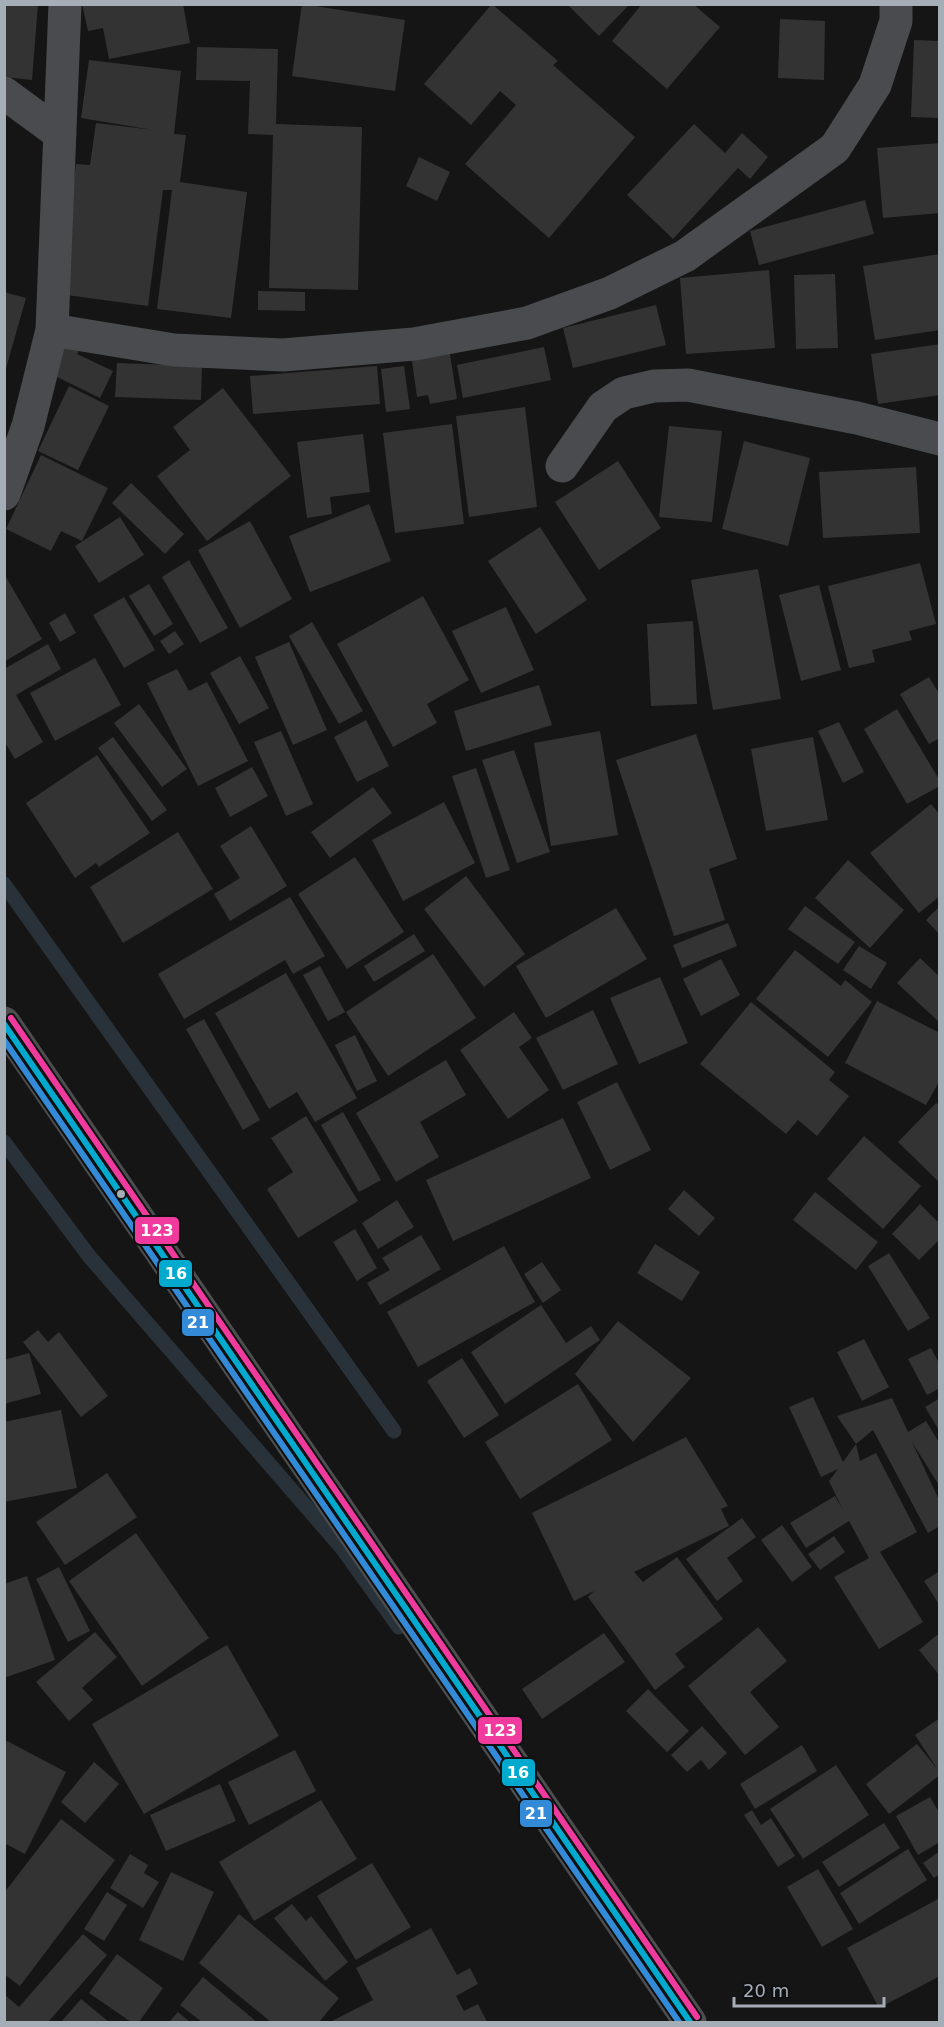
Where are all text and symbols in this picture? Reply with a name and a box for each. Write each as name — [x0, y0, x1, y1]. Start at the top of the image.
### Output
unlabelled marker — [115, 1188, 127, 1200]
line badge: 123 — [134, 1216, 180, 1245]
text: 123 — [140, 1221, 174, 1240]
line badge: 16 — [158, 1259, 193, 1288]
text: 16 — [165, 1264, 187, 1283]
line badge: 21 — [181, 1308, 215, 1337]
text: 21 — [187, 1313, 209, 1332]
line badge: 123 — [477, 1716, 523, 1745]
text: 123 — [483, 1721, 517, 1740]
line badge: 16 — [501, 1758, 536, 1787]
text: 16 — [507, 1763, 529, 1782]
line badge: 21 — [519, 1799, 553, 1828]
text: 21 — [525, 1804, 547, 1823]
scale bar — [734, 1970, 884, 2008]
text: 20 m — [743, 1980, 789, 2001]

